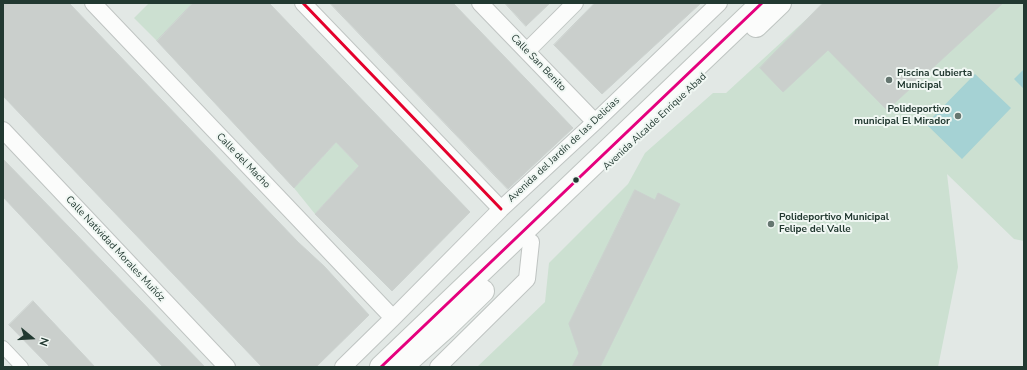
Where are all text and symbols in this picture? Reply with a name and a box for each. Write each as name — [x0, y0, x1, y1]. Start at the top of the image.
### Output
street label: Calle San Benito — [508, 32, 568, 94]
place label: Piscina Cubierta Municipal — [897, 68, 972, 92]
street label: Avenida Alcalde Enrique Abad — [601, 71, 709, 173]
marker: Piscina Cubierta Municipal — [884, 75, 894, 85]
street label: Avenida del Jardín de las Delicias — [506, 95, 622, 205]
place label: Polideportivo municipal El Mirador — [854, 104, 950, 128]
marker: Polideportivo municipal El Mirador — [953, 111, 963, 121]
street label: Calle del Macho — [214, 131, 272, 191]
unlabelled marker — [571, 175, 581, 185]
street label: Calle Natividad Morales Muñóz — [63, 194, 167, 304]
place label: Polideportivo Municipal Felipe del Valle — [779, 212, 889, 236]
marker: Polideportivo Municipal Felipe del Valle — [766, 219, 776, 229]
north arrow — [12, 318, 52, 358]
text: N — [35, 336, 52, 348]

